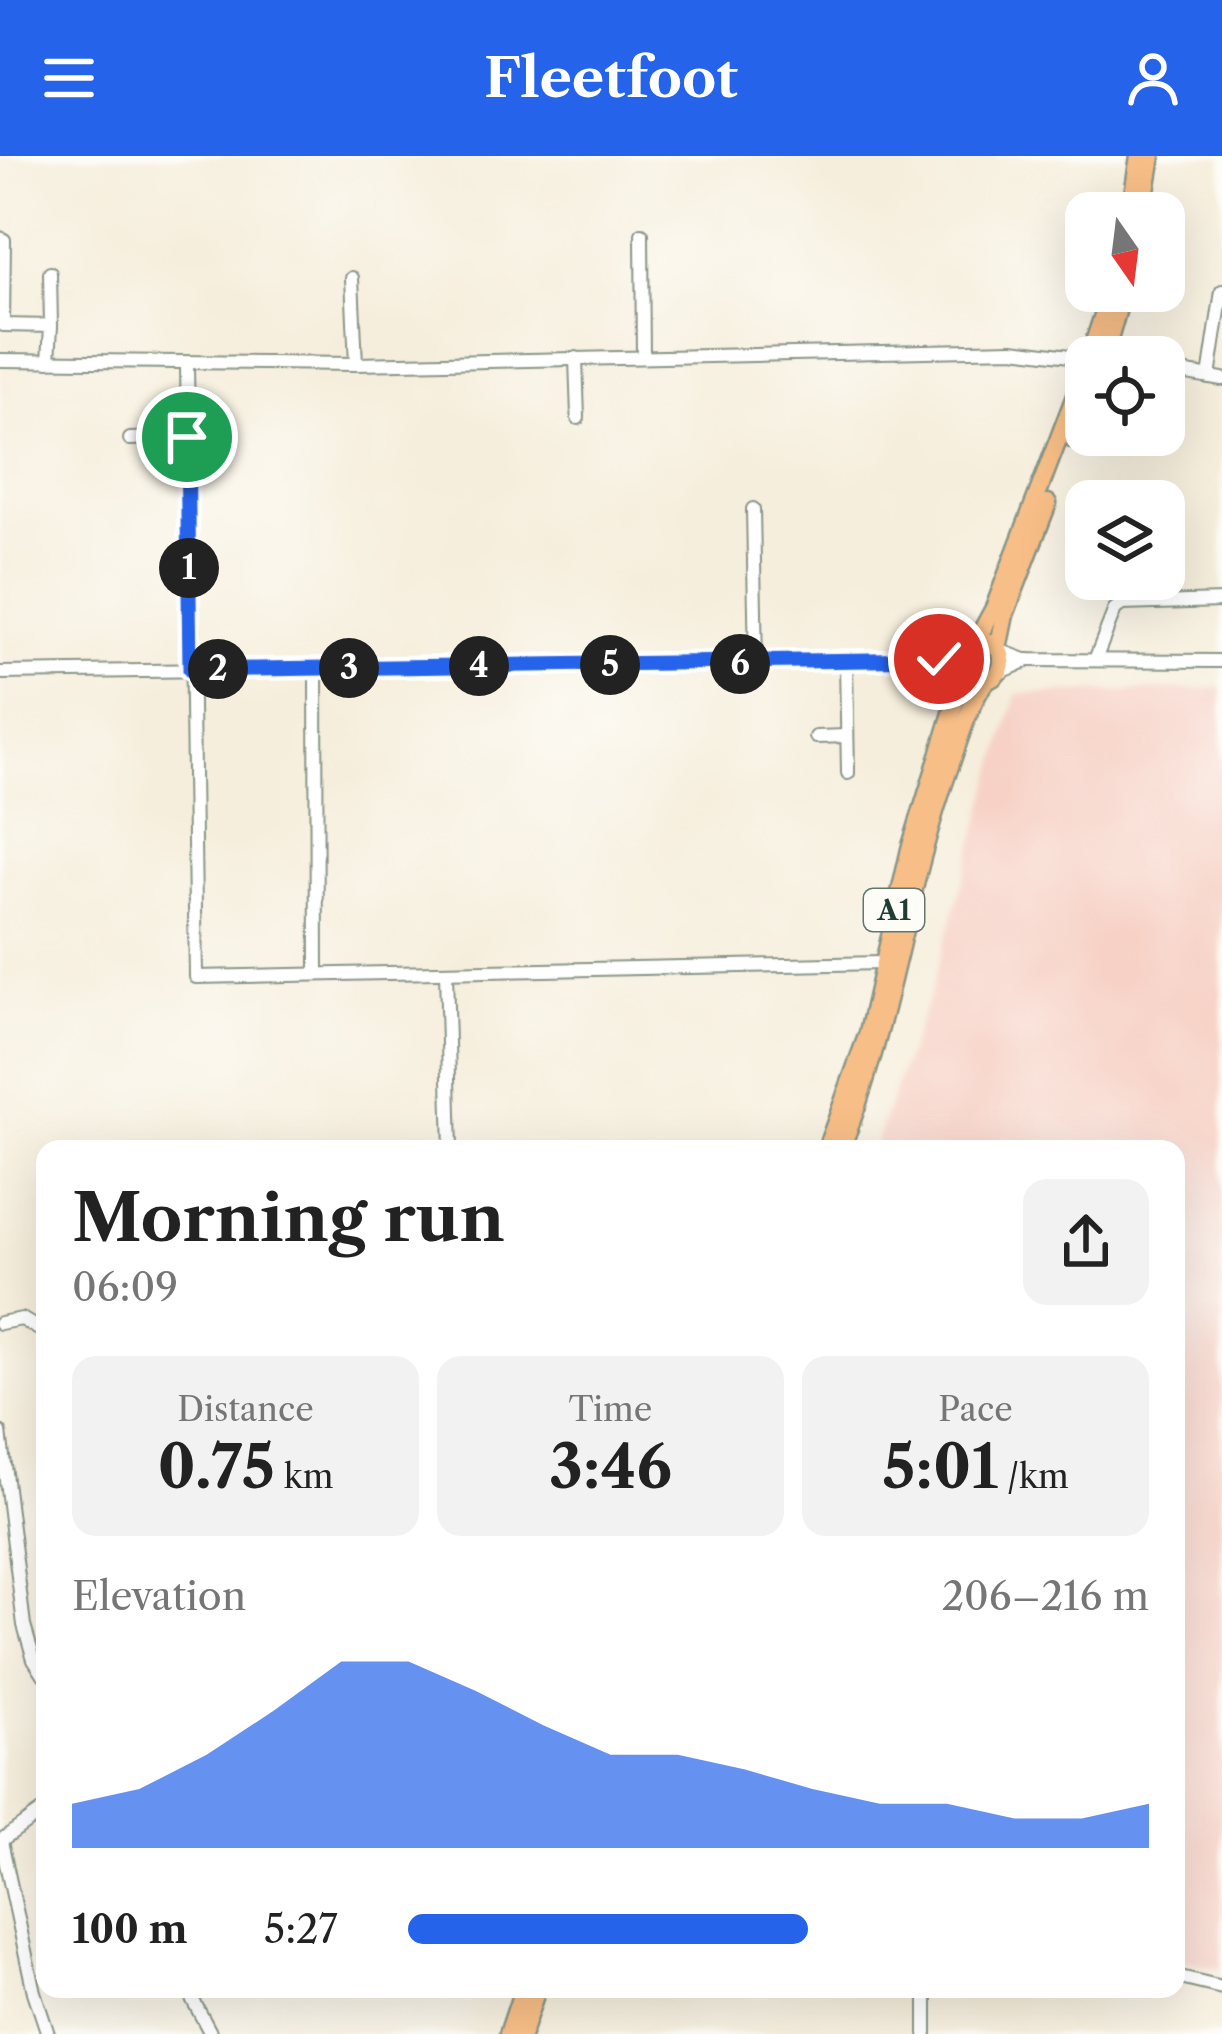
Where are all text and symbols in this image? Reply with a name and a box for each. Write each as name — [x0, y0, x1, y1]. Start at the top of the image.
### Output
icon: menu — [36, 45, 102, 111]
text: Fleetfoot — [484, 45, 738, 111]
icon: person — [1120, 45, 1186, 111]
north arrow — [1065, 192, 1185, 312]
map controls — [1065, 192, 1185, 600]
button: locate — [1065, 336, 1185, 456]
pin — [136, 386, 238, 488]
icon: arrive — [154, 404, 220, 470]
button: layers — [1065, 480, 1185, 600]
pin: 1 — [159, 538, 219, 598]
text: 1 — [182, 547, 196, 588]
pin — [888, 608, 990, 710]
icon: check — [906, 626, 972, 692]
pin: 6 — [710, 634, 770, 694]
pin: 5 — [580, 635, 640, 695]
pin: 4 — [449, 636, 509, 696]
pin: 3 — [319, 638, 379, 698]
pin: 2 — [188, 639, 248, 699]
text: 6 — [730, 643, 750, 684]
text: 5 — [601, 644, 619, 685]
text: 4 — [469, 645, 489, 686]
text: 3 — [340, 647, 358, 688]
text: 2 — [208, 648, 228, 689]
road number: A1 — [864, 889, 924, 931]
text: Morning run — [72, 1177, 505, 1258]
button: share — [1023, 1179, 1149, 1305]
text: 06:09 — [72, 1263, 178, 1311]
text: Distance — [177, 1389, 314, 1430]
text: Time — [569, 1389, 652, 1430]
text: Pace — [938, 1389, 1013, 1430]
text: 0.75 — [158, 1430, 275, 1504]
text: 3:46 — [549, 1430, 672, 1504]
text: 5:01 — [882, 1430, 998, 1504]
text: km — [275, 1456, 333, 1497]
text: /km — [998, 1456, 1069, 1497]
text: Elevation — [72, 1572, 246, 1620]
text: 206–216 m — [942, 1572, 1149, 1620]
text: 100 m — [72, 1905, 188, 1953]
text: 5:27 — [264, 1905, 338, 1953]

